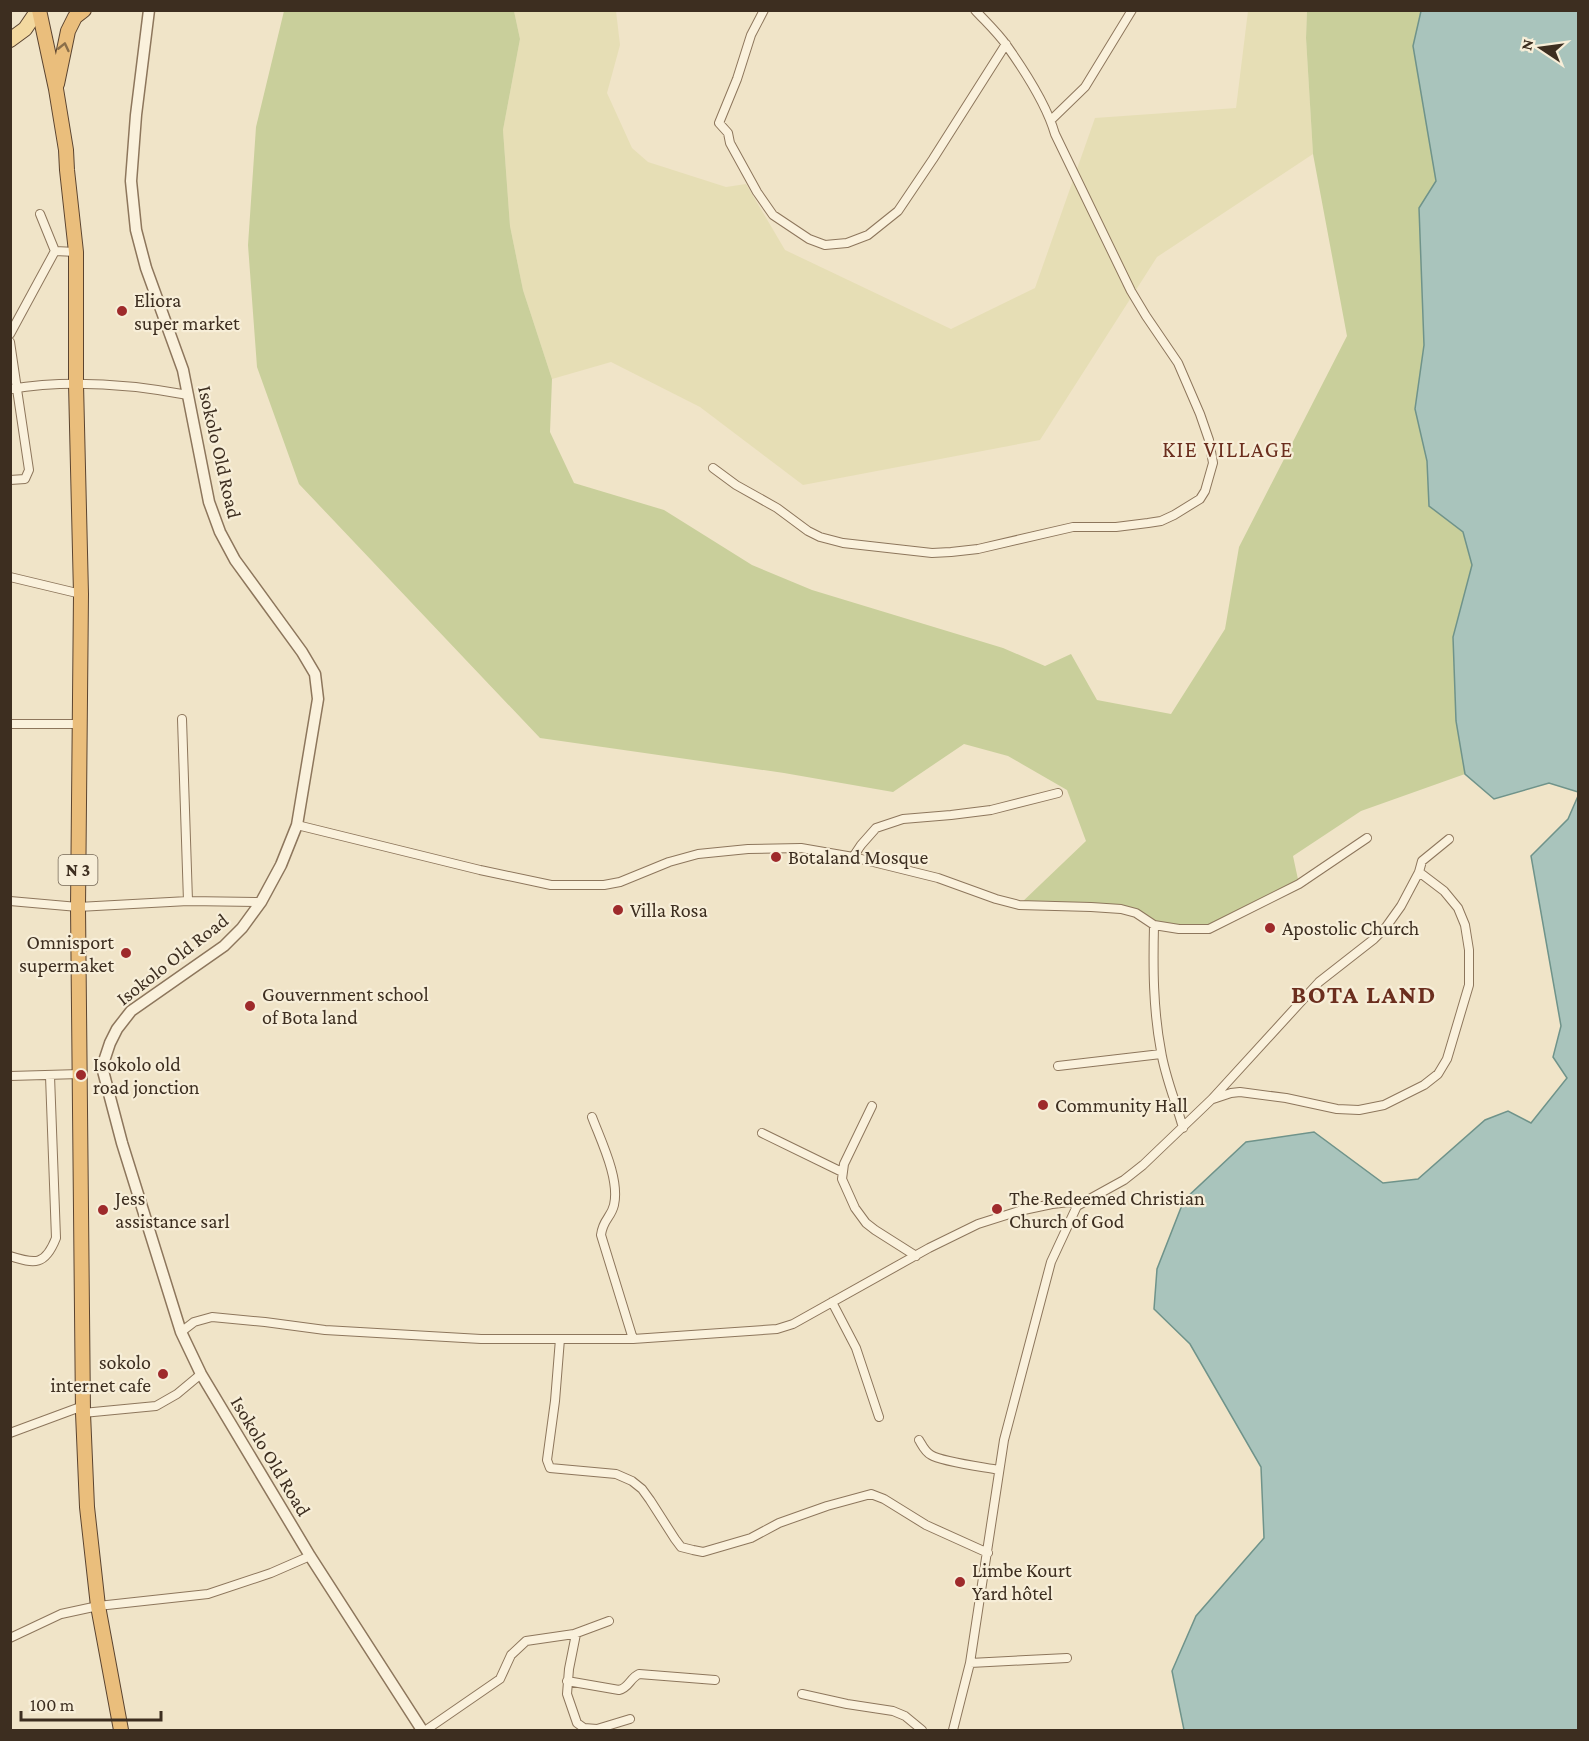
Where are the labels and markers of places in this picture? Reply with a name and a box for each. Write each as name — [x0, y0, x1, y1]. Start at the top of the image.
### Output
place label: Eliora super market — [134, 289, 240, 335]
marker: Eliora super market — [115, 304, 129, 318]
place label: Botaland Mosque — [788, 846, 928, 869]
marker: Botaland Mosque — [769, 850, 783, 864]
place label: Villa Rosa — [630, 899, 708, 921]
marker: Villa Rosa — [611, 903, 625, 917]
place label: Apostolic Church — [1282, 917, 1420, 940]
marker: Apostolic Church — [1263, 921, 1277, 935]
place label: Omnisport supermaket — [19, 931, 114, 977]
marker: Omnisport supermaket — [119, 946, 133, 960]
place label: Gouvernment school of Bota land — [262, 983, 429, 1028]
marker: Gouvernment school of Bota land — [243, 999, 257, 1013]
place label: Isokolo old road jonction — [93, 1053, 200, 1099]
marker: Isokolo old road jonction — [74, 1068, 88, 1082]
place label: Community Hall — [1055, 1094, 1188, 1117]
marker: Community Hall — [1036, 1098, 1050, 1112]
place label: Jess assistance sarl — [113, 1187, 230, 1232]
place label: The Redeemed Christian Church of God — [1009, 1187, 1205, 1232]
marker: The Redeemed Christian Church of God — [990, 1202, 1004, 1216]
marker: Jess assistance sarl — [96, 1203, 110, 1217]
place label: sokolo internet cafe — [51, 1351, 151, 1396]
marker: sokolo internet cafe — [156, 1367, 170, 1381]
place label: Limbe Kourt Yard hôtel — [972, 1559, 1072, 1604]
marker: Limbe Kourt Yard hôtel — [953, 1575, 967, 1589]

